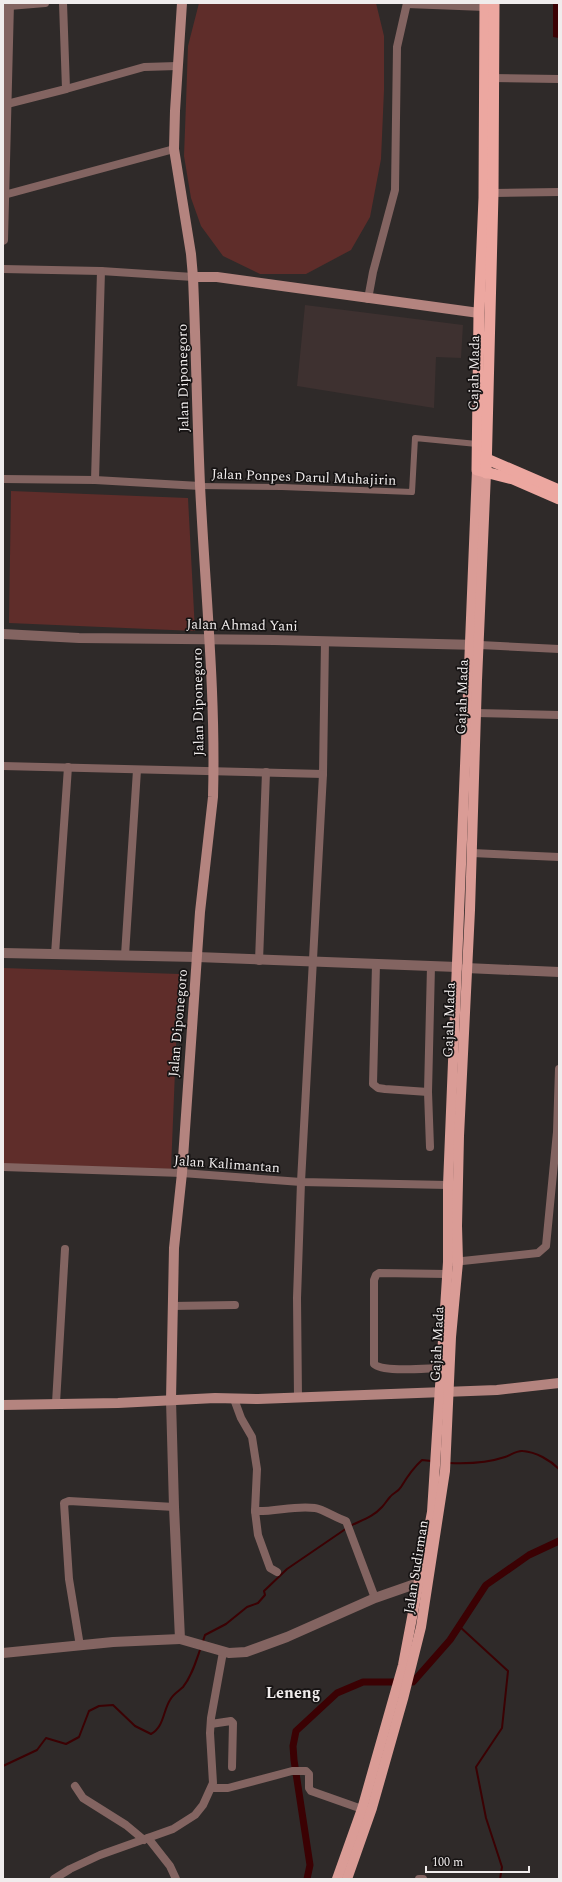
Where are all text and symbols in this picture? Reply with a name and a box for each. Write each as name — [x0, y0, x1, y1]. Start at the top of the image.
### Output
street label: Jalan Diponegoro — [172, 324, 194, 432]
street label: Gajah Mada — [463, 335, 485, 411]
street label: Jalan Ponpes Darul Muhajirin — [211, 463, 397, 491]
street label: Jalan Ahmad Yani — [186, 614, 298, 636]
street label: Jalan Diponegoro — [187, 648, 209, 756]
street label: Gajah Mada — [450, 659, 474, 735]
street label: Jalan Diponegoro — [163, 968, 193, 1078]
street label: Gajah Mada — [437, 982, 461, 1058]
street label: Jalan Kalimantan — [173, 1150, 281, 1178]
street label: Gajah Mada — [425, 1306, 449, 1382]
street label: Jalan Sudirman — [398, 1519, 434, 1615]
district label: Leneng — [266, 1681, 320, 1705]
scale bar — [426, 1848, 529, 1874]
text: 100 m — [432, 1853, 463, 1872]

